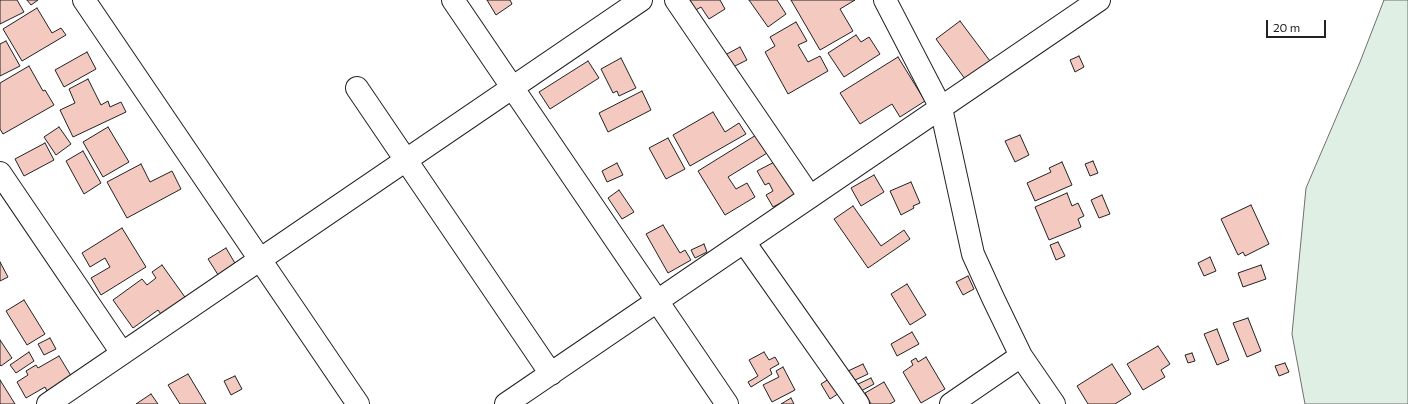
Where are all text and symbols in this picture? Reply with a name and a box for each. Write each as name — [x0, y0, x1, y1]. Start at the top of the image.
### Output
scale bar — [1268, 12, 1328, 38]
text: 20 m — [1273, 20, 1300, 34]

